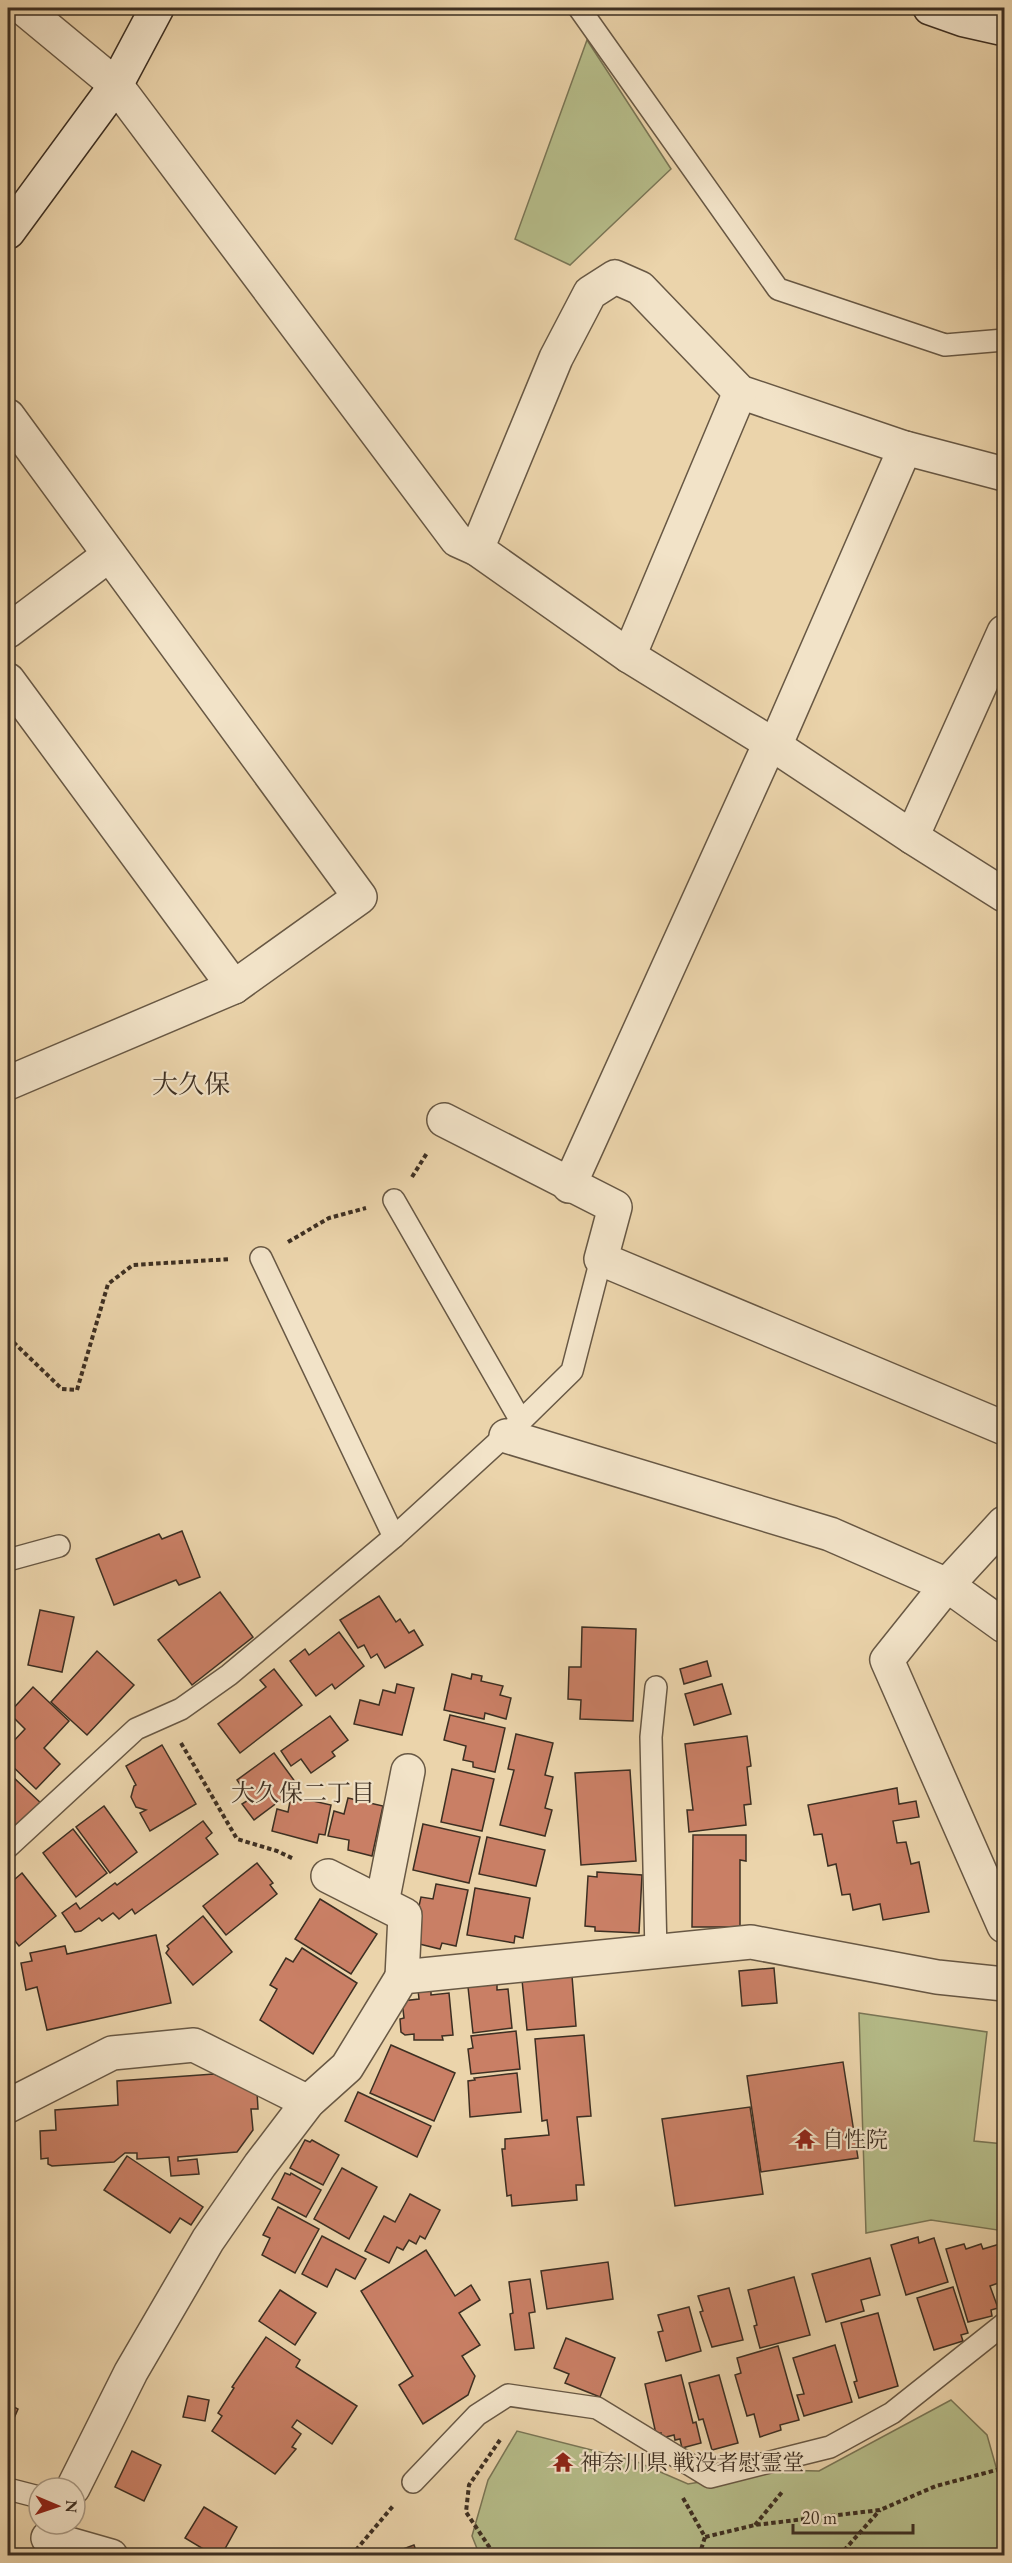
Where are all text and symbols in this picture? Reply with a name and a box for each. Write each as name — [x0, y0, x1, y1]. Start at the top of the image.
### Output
district label: 大久保 — [152, 1067, 230, 1101]
district label: 大久保二丁目 — [231, 1777, 375, 1808]
place label: 自性院 — [822, 2125, 888, 2154]
temple icon: 自性院 — [793, 2127, 817, 2151]
place label: 神奈川県 戦没者慰霊堂 — [580, 2448, 804, 2477]
temple icon: 神奈川県 戦没者慰霊堂 — [551, 2450, 575, 2474]
north arrow — [27, 2476, 87, 2536]
scale bar — [793, 2497, 913, 2535]
text: N — [61, 2500, 82, 2513]
text: 20 m — [802, 2506, 837, 2529]

